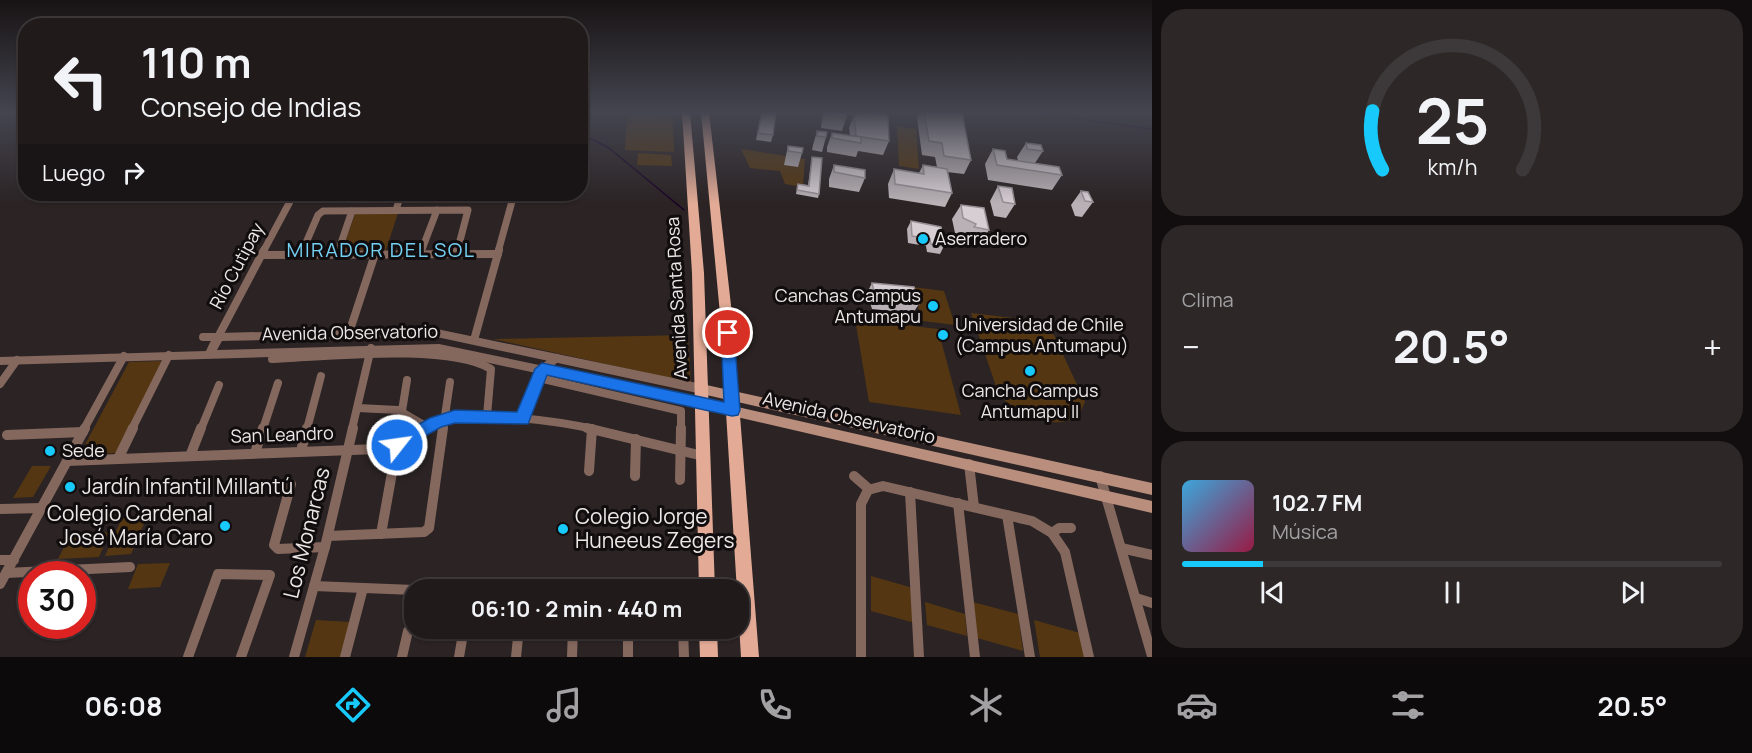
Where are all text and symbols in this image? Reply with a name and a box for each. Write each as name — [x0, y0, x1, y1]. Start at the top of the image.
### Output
text: 110 m — [141, 33, 252, 91]
icon: left — [42, 42, 120, 120]
text: 25 — [1415, 77, 1489, 163]
text: Consejo de Indias — [141, 88, 361, 125]
text: km/h — [1427, 152, 1477, 181]
icon: right — [117, 156, 150, 189]
text: Luego — [42, 158, 105, 188]
street label: Avenida Santa Rosa — [660, 216, 692, 380]
street label: Río Cutipay — [203, 218, 269, 313]
place label: Aserradero — [935, 226, 1027, 250]
marker: Aserradero — [916, 232, 930, 246]
district label: MIRADOR DEL SOL — [287, 236, 475, 263]
place label: Canchas Campus Antumapu — [775, 283, 921, 328]
text: Clima — [1182, 286, 1234, 313]
marker: Canchas Campus Antumapu — [926, 299, 940, 313]
pin — [702, 307, 753, 358]
place label: Universidad de Chile (Campus Antumapu) — [955, 312, 1129, 357]
text: 20.5° — [1393, 315, 1510, 377]
icon: arrive — [711, 316, 744, 349]
street label: Avenida Observatorio — [262, 318, 438, 346]
text: − — [1182, 324, 1200, 369]
text: + — [1703, 324, 1722, 369]
marker: Universidad de Chile (Campus Antumapu) — [936, 328, 950, 342]
marker: Cancha Campus Antumapu II — [1023, 364, 1037, 378]
place label: Cancha Campus Antumapu II — [962, 378, 1098, 423]
street label: Avenida Observatorio — [761, 385, 938, 449]
position arrow — [365, 413, 429, 477]
street label: San Leandro — [230, 420, 334, 448]
place label: Sede — [62, 438, 105, 462]
marker: Sede — [43, 444, 57, 458]
street label: Los Monarcas — [276, 464, 336, 601]
place label: Jardín Infantil Millantú — [82, 472, 293, 500]
marker: Jardín Infantil Millantú — [63, 480, 77, 494]
text: 102.7 FM — [1272, 488, 1362, 518]
place label: Colegio Cardenal José María Caro — [47, 499, 213, 551]
place label: Colegio Jorge Huneeus Zegers — [575, 502, 735, 554]
text: Música — [1272, 518, 1338, 545]
marker: Colegio Cardenal José María Caro — [218, 519, 232, 533]
marker: Colegio Jorge Huneeus Zegers — [556, 522, 570, 536]
speed limit sign: 30 — [18, 561, 96, 639]
icon: previous — [1256, 576, 1289, 609]
icon: pause — [1436, 576, 1469, 609]
icon: next — [1616, 576, 1649, 609]
text: 06:10 · 2 min · 440 m — [471, 594, 682, 624]
icon: directions — [332, 684, 374, 726]
icon: music — [543, 684, 585, 726]
icon: phone — [754, 684, 796, 726]
icon: climate — [965, 684, 1007, 726]
icon: car — [1176, 684, 1218, 726]
icon: filters — [1387, 684, 1429, 726]
text: 06:08 — [84, 687, 163, 724]
text: 20.5° — [1597, 687, 1668, 724]

